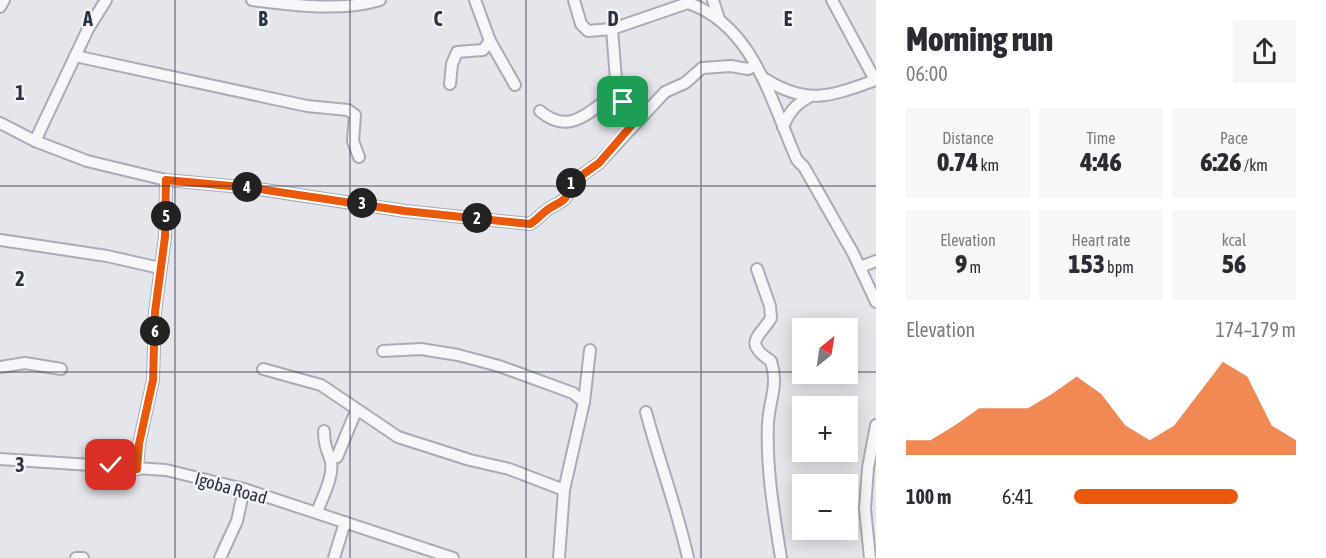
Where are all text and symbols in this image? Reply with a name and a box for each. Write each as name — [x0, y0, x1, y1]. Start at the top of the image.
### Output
text: A — [82, 7, 93, 30]
text: B — [258, 7, 268, 30]
text: C — [434, 7, 443, 30]
text: D — [607, 7, 619, 30]
text: E — [784, 7, 793, 30]
text: Morning run — [906, 20, 1053, 58]
button: share — [1233, 20, 1296, 83]
text: 06:00 — [906, 62, 948, 85]
pin — [597, 76, 648, 127]
text: 1 — [15, 81, 25, 104]
icon: arrive — [606, 85, 639, 118]
text: Distance — [942, 129, 994, 147]
text: Time — [1086, 129, 1116, 147]
text: Pace — [1220, 129, 1248, 147]
text: 0.74 — [937, 147, 978, 177]
text: 4:46 — [1080, 147, 1122, 177]
text: 6:26 — [1200, 147, 1242, 177]
text: km — [978, 156, 999, 174]
text: /km — [1242, 156, 1268, 174]
pin: 1 — [556, 168, 586, 198]
pin: 4 — [232, 172, 262, 202]
text: 1 — [567, 174, 575, 192]
text: 4 — [243, 178, 251, 196]
pin: 3 — [347, 188, 377, 218]
text: 3 — [358, 194, 366, 212]
pin: 5 — [151, 201, 181, 231]
pin: 2 — [462, 203, 492, 233]
text: 5 — [162, 207, 170, 225]
text: 2 — [473, 209, 481, 227]
text: Elevation — [940, 231, 996, 249]
text: Heart rate — [1072, 231, 1130, 249]
text: kcal — [1222, 231, 1246, 249]
text: 9 — [955, 249, 967, 279]
text: 153 — [1068, 249, 1105, 279]
text: 56 — [1222, 249, 1246, 279]
text: m — [967, 258, 981, 276]
text: bpm — [1105, 258, 1134, 276]
text: 2 — [15, 267, 25, 290]
pin: 6 — [140, 316, 170, 346]
north arrow — [792, 318, 858, 384]
map controls — [792, 318, 858, 540]
text: Elevation — [906, 318, 975, 341]
text: 174–179 m — [1215, 318, 1296, 341]
text: 6 — [151, 322, 159, 340]
button: + — [792, 396, 858, 462]
pin — [85, 439, 136, 490]
icon: check — [94, 448, 127, 481]
text: 3 — [15, 453, 25, 476]
street label: Igoba Road — [192, 468, 270, 508]
button: − — [792, 474, 858, 540]
text: 100 m — [906, 485, 951, 508]
text: 6:41 — [1002, 485, 1034, 508]

